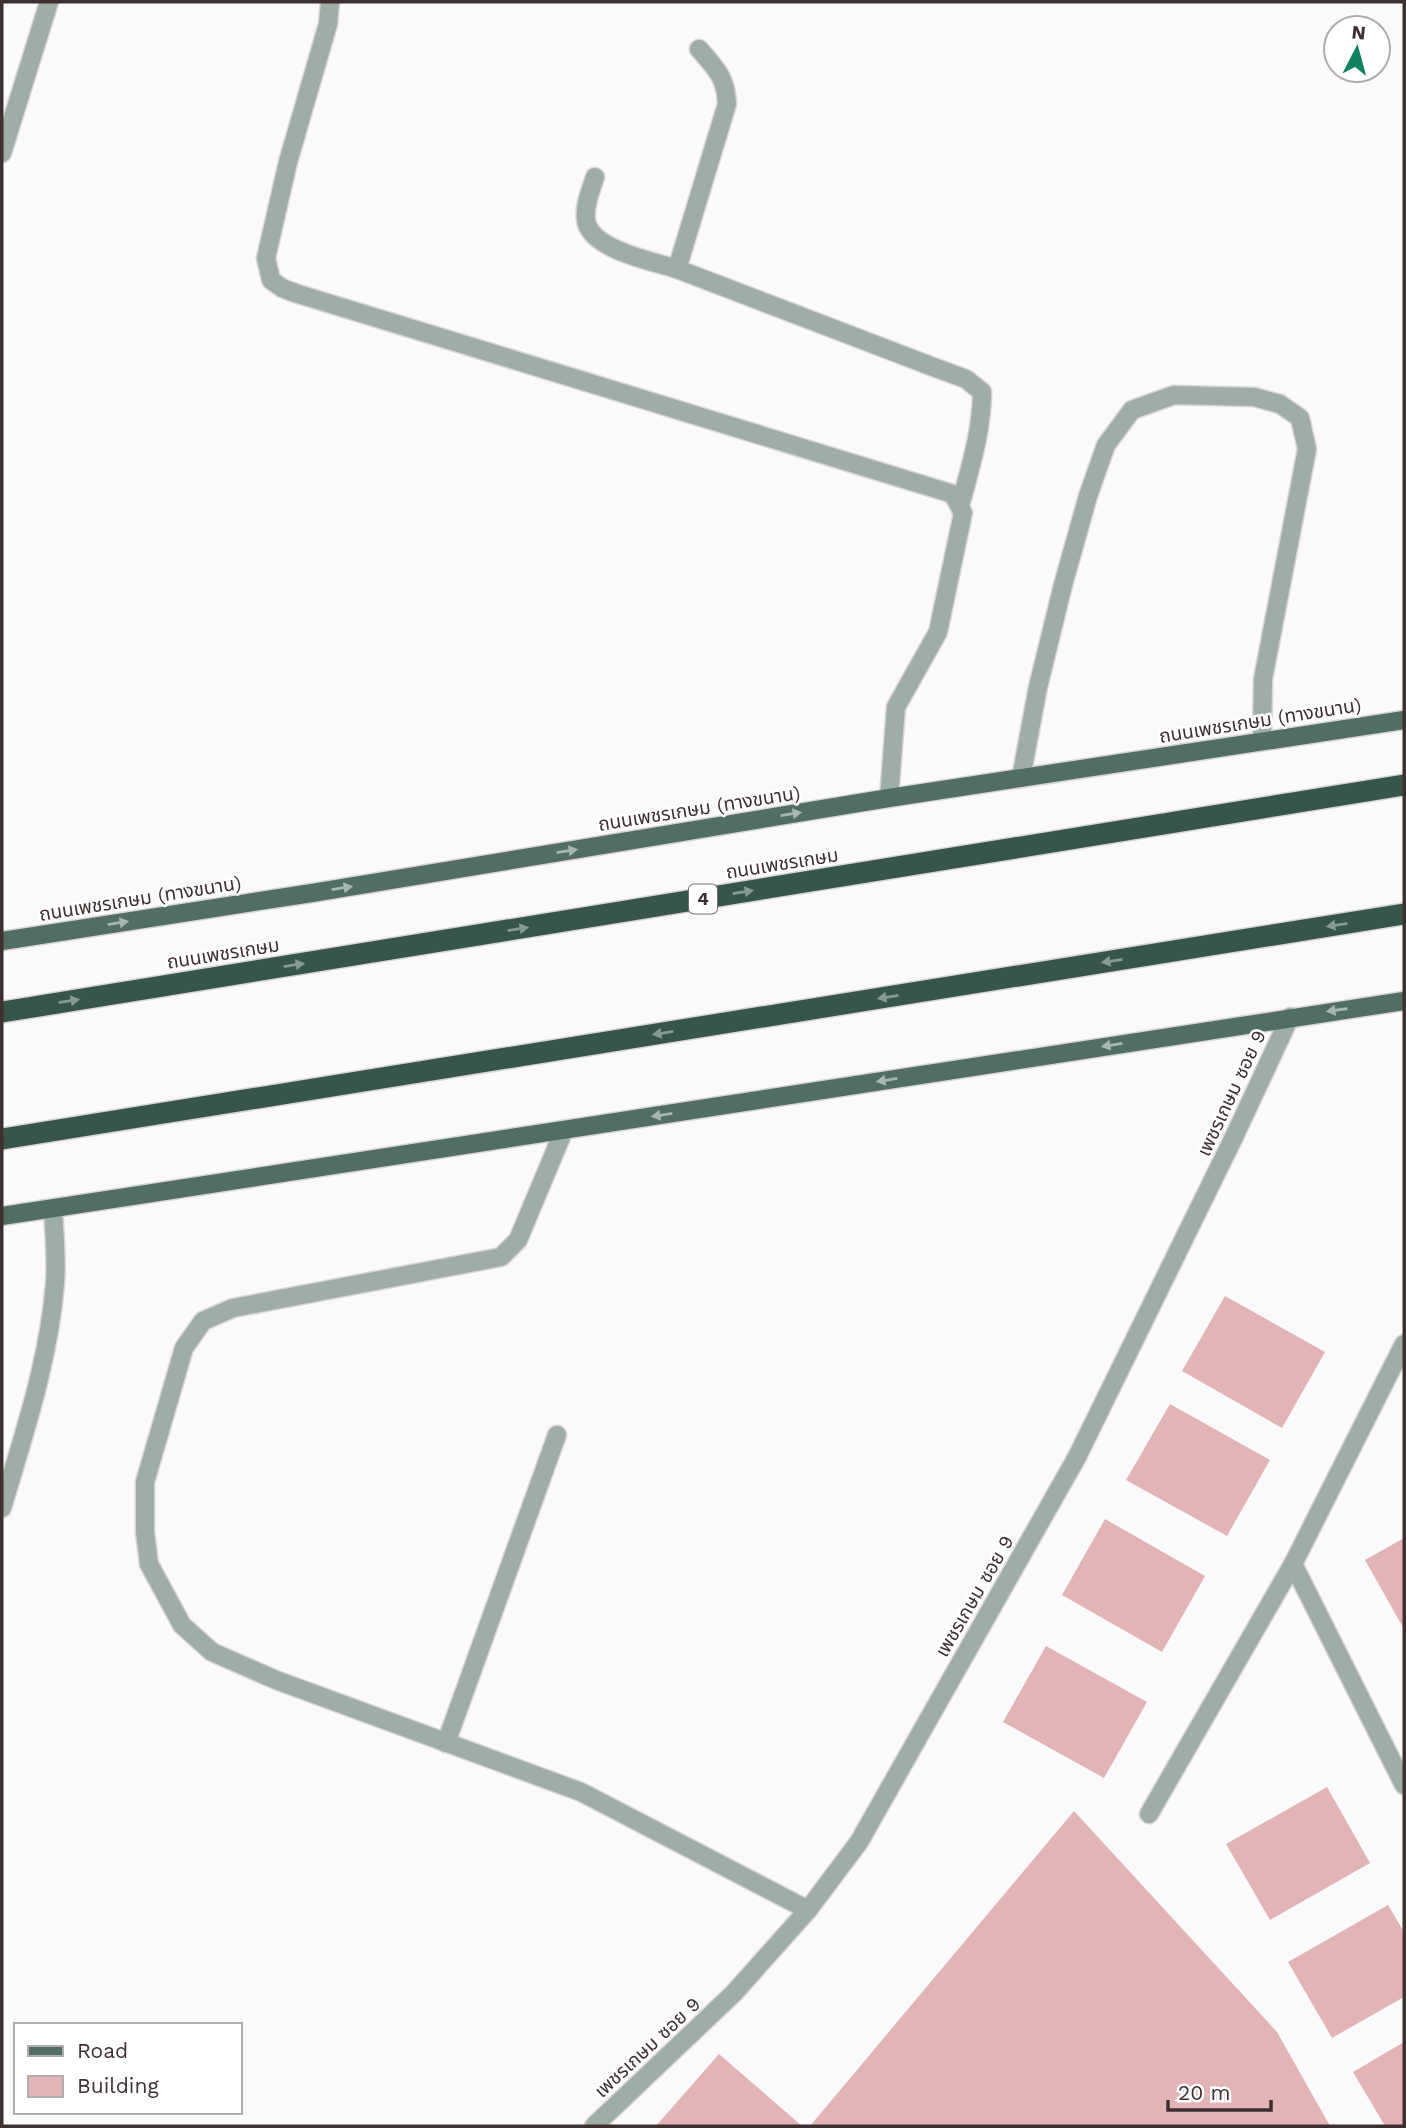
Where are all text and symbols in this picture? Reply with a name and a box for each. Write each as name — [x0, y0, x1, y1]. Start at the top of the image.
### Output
north arrow — [1322, 14, 1392, 84]
text: N — [1351, 20, 1367, 45]
street label: ถนนเพชรเกษม (ทางขนาน) — [1157, 693, 1363, 748]
street label: ถนนเพชรเกษม (ทางขนาน) — [596, 781, 802, 836]
one-way arrow — [780, 808, 802, 819]
street label: ถนนเพชรเกษม — [724, 843, 840, 884]
one-way arrow — [556, 845, 578, 856]
street label: ถนนเพชรเกษม (ทางขนาน) — [37, 871, 243, 926]
one-way arrow — [331, 882, 353, 893]
road number: 4 — [689, 884, 717, 914]
one-way arrow — [732, 886, 754, 897]
one-way arrow — [107, 917, 129, 928]
one-way arrow — [1326, 920, 1348, 931]
one-way arrow — [507, 923, 529, 934]
street label: ถนนเพชรเกษม — [165, 933, 281, 974]
one-way arrow — [1101, 956, 1123, 967]
one-way arrow — [283, 959, 305, 970]
one-way arrow — [877, 992, 899, 1003]
one-way arrow — [58, 995, 80, 1006]
one-way arrow — [1326, 1005, 1348, 1016]
street label: เพชรเกษม ซอย 9 — [1192, 1027, 1271, 1160]
one-way arrow — [652, 1028, 674, 1039]
one-way arrow — [1101, 1040, 1123, 1051]
one-way arrow — [876, 1075, 898, 1086]
one-way arrow — [651, 1110, 673, 1121]
street label: เพชรเกษม ซอย 9 — [930, 1531, 1019, 1661]
street label: เพชรเกษม ซอย 9 — [590, 1992, 705, 2102]
legend — [14, 2023, 242, 2114]
text: Road — [77, 2038, 128, 2063]
scale bar — [1168, 2068, 1271, 2112]
text: Building — [77, 2073, 159, 2098]
text: 20 m — [1178, 2080, 1230, 2105]

